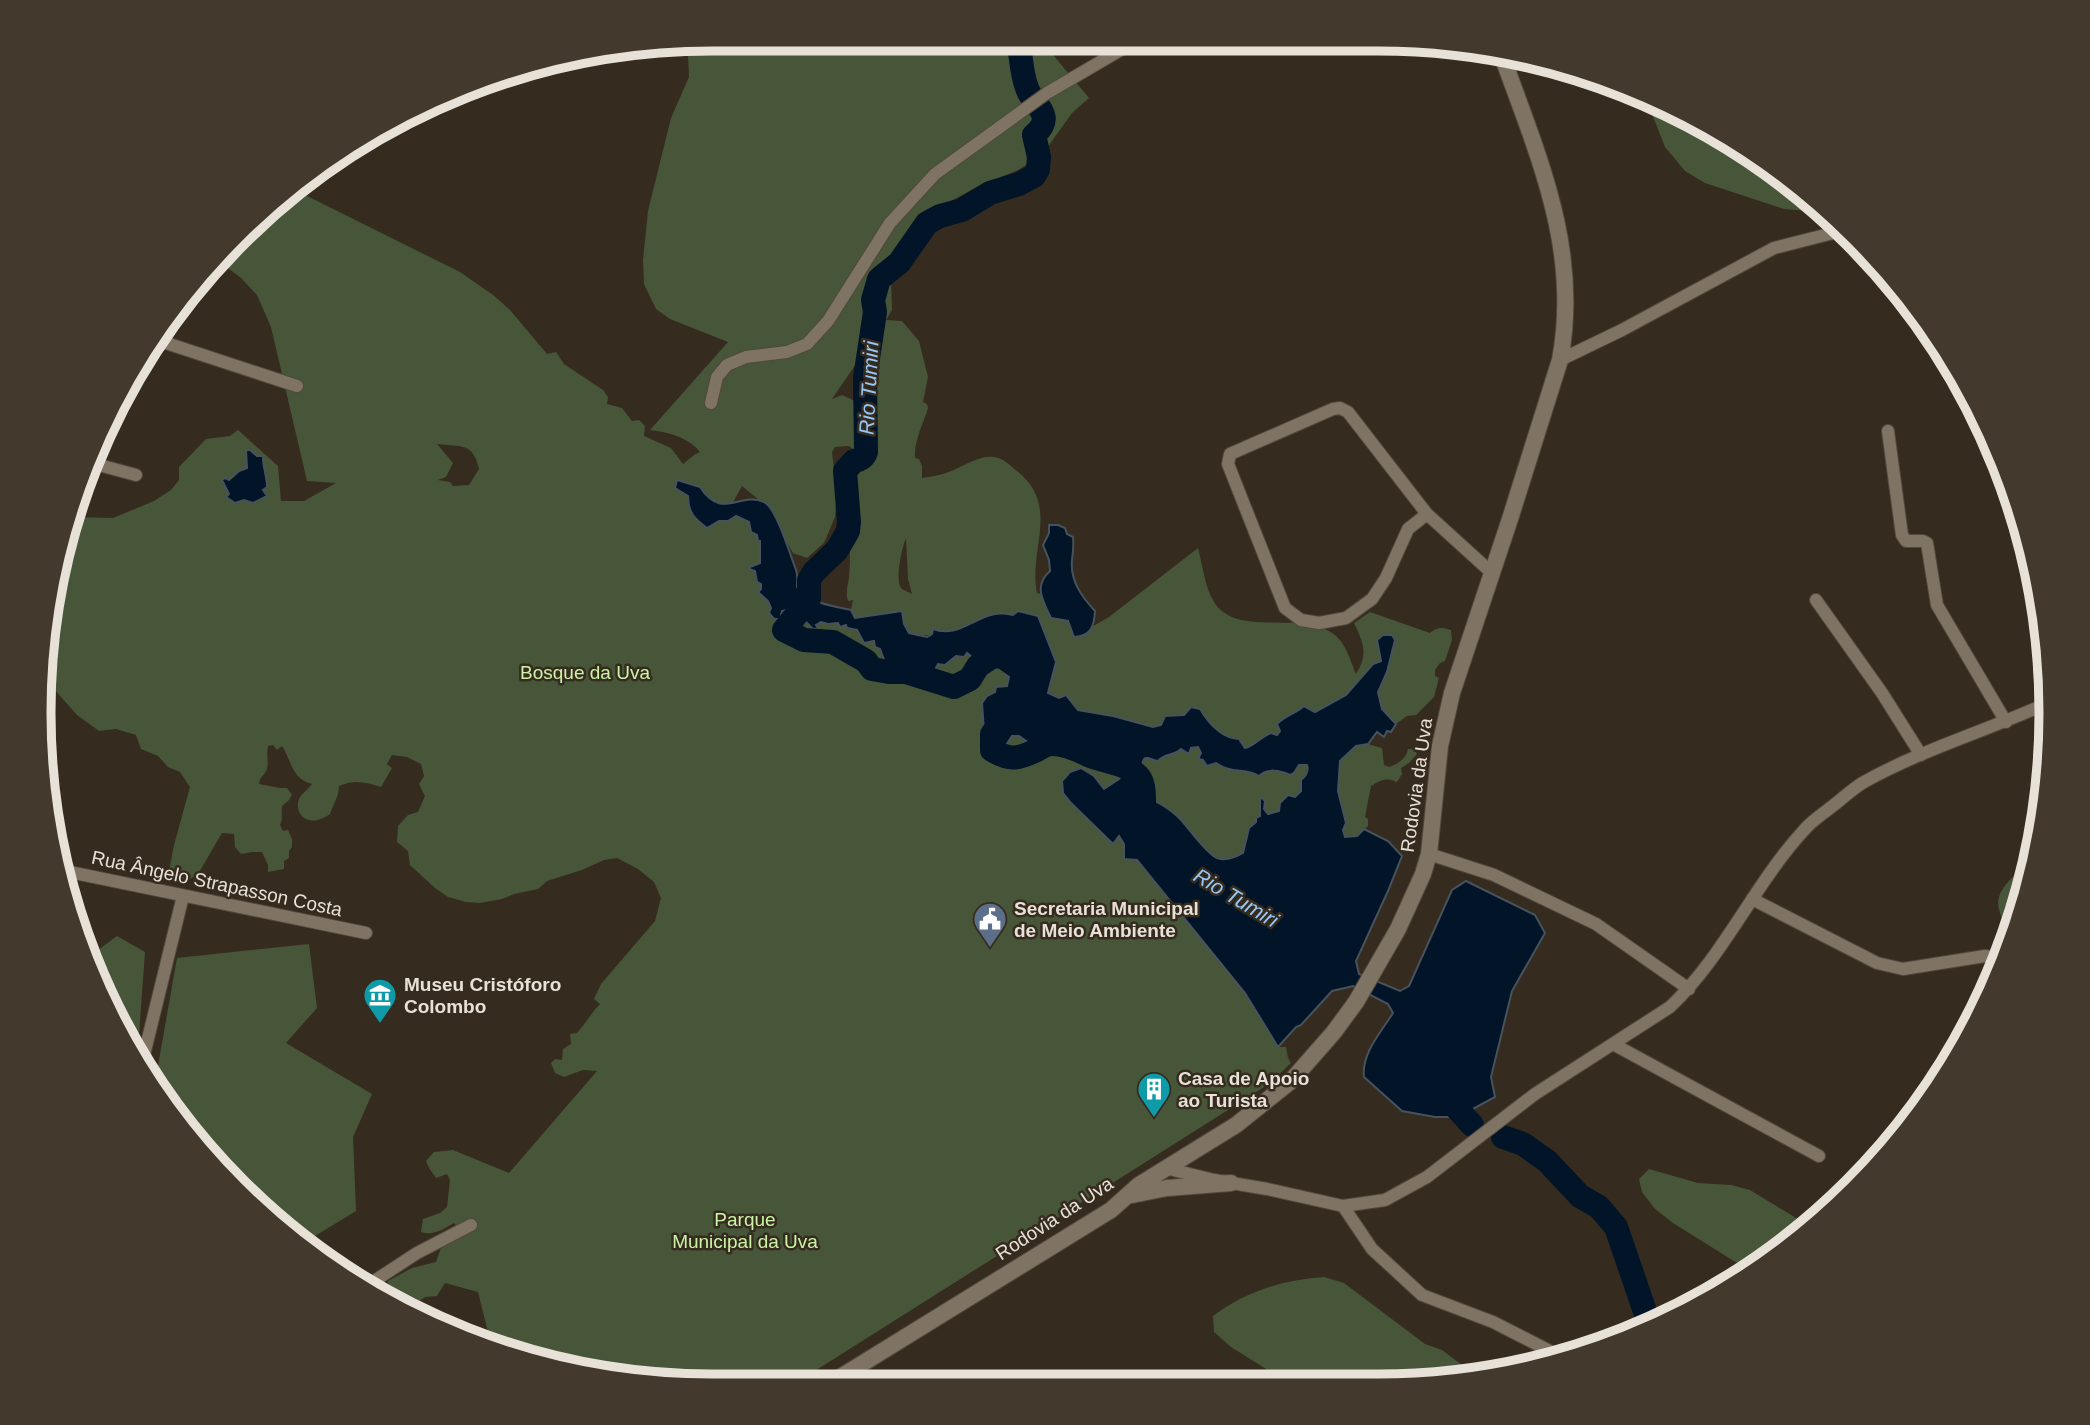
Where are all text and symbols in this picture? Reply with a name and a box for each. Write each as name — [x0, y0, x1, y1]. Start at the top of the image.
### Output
water label: Rio Tumiri — [855, 339, 883, 436]
park label: Bosque da Uva — [520, 662, 650, 683]
street label: Rodovia da Uva — [1397, 716, 1436, 853]
street label: Rua Ângelo Strapasson Costa — [90, 847, 345, 920]
water label: Rio Tumiri — [1190, 863, 1284, 932]
place label: Secretaria Municipal de Meio Ambiente — [1014, 898, 1199, 941]
public building icon: Secretaria Municipal de Meio Ambiente — [971, 900, 1009, 949]
place label: Museu Cristóforo Colombo — [404, 974, 561, 1017]
museum icon: Museu Cristóforo Colombo — [361, 976, 399, 1025]
place label: Casa de Apoio ao Turista — [1178, 1068, 1309, 1111]
building icon: Casa de Apoio ao Turista — [1135, 1070, 1173, 1119]
street label: Rodovia da Uva — [992, 1173, 1117, 1264]
park label: Parque Municipal da Uva — [672, 1209, 818, 1252]

